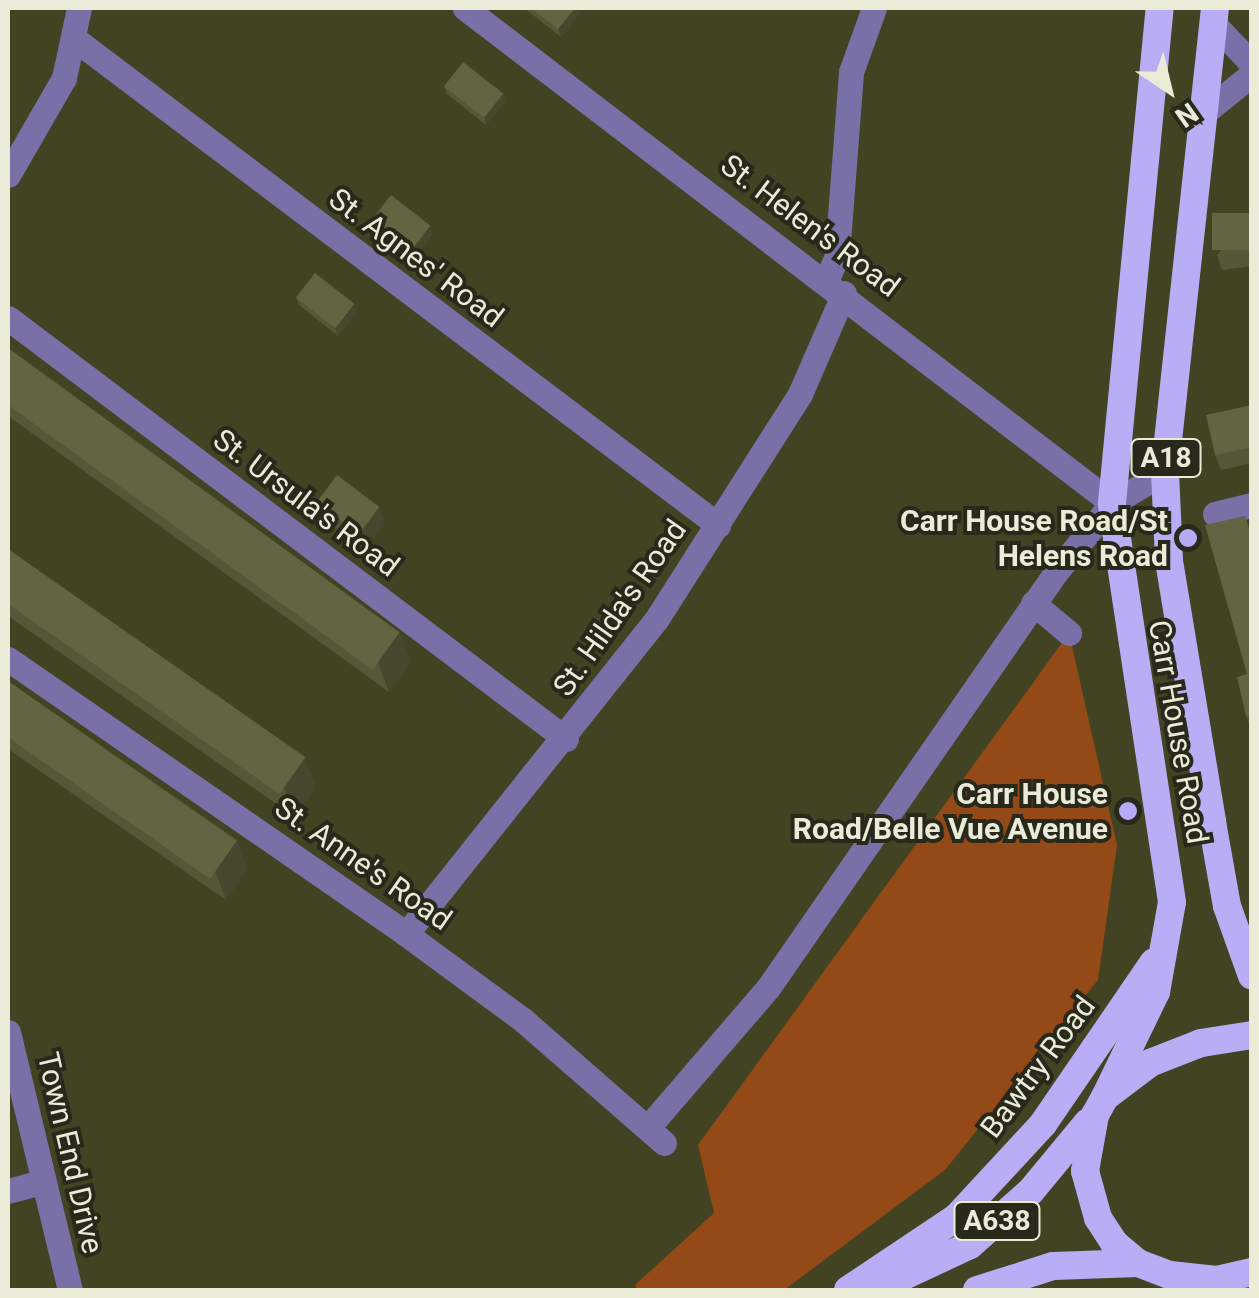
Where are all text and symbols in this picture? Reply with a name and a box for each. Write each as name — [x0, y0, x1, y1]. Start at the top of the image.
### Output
north arrow — [1119, 40, 1219, 140]
text: N — [1169, 96, 1204, 134]
street label: St. Helen's Road — [714, 147, 906, 305]
street label: St. Agnes' Road — [322, 181, 510, 335]
street label: St. Ursula's Road — [206, 421, 406, 585]
road number: A18 — [1128, 435, 1204, 481]
place label: Carr House Road/St Helens Road — [900, 503, 1168, 574]
street label: St. Hilda's Road — [546, 513, 694, 703]
marker: Carr House Road/St Helens Road — [1177, 527, 1199, 549]
street label: Carr House Road — [1141, 617, 1215, 847]
place label: Carr House Road/Belle Vue Avenue — [793, 776, 1108, 846]
street label: St. Anne's Road — [268, 790, 458, 938]
marker: Carr House Road/Belle Vue Avenue — [1117, 800, 1139, 822]
street label: Bawtry Road — [973, 989, 1103, 1145]
street label: Town End Drive — [29, 1049, 111, 1257]
road number: A638 — [952, 1198, 1042, 1244]

